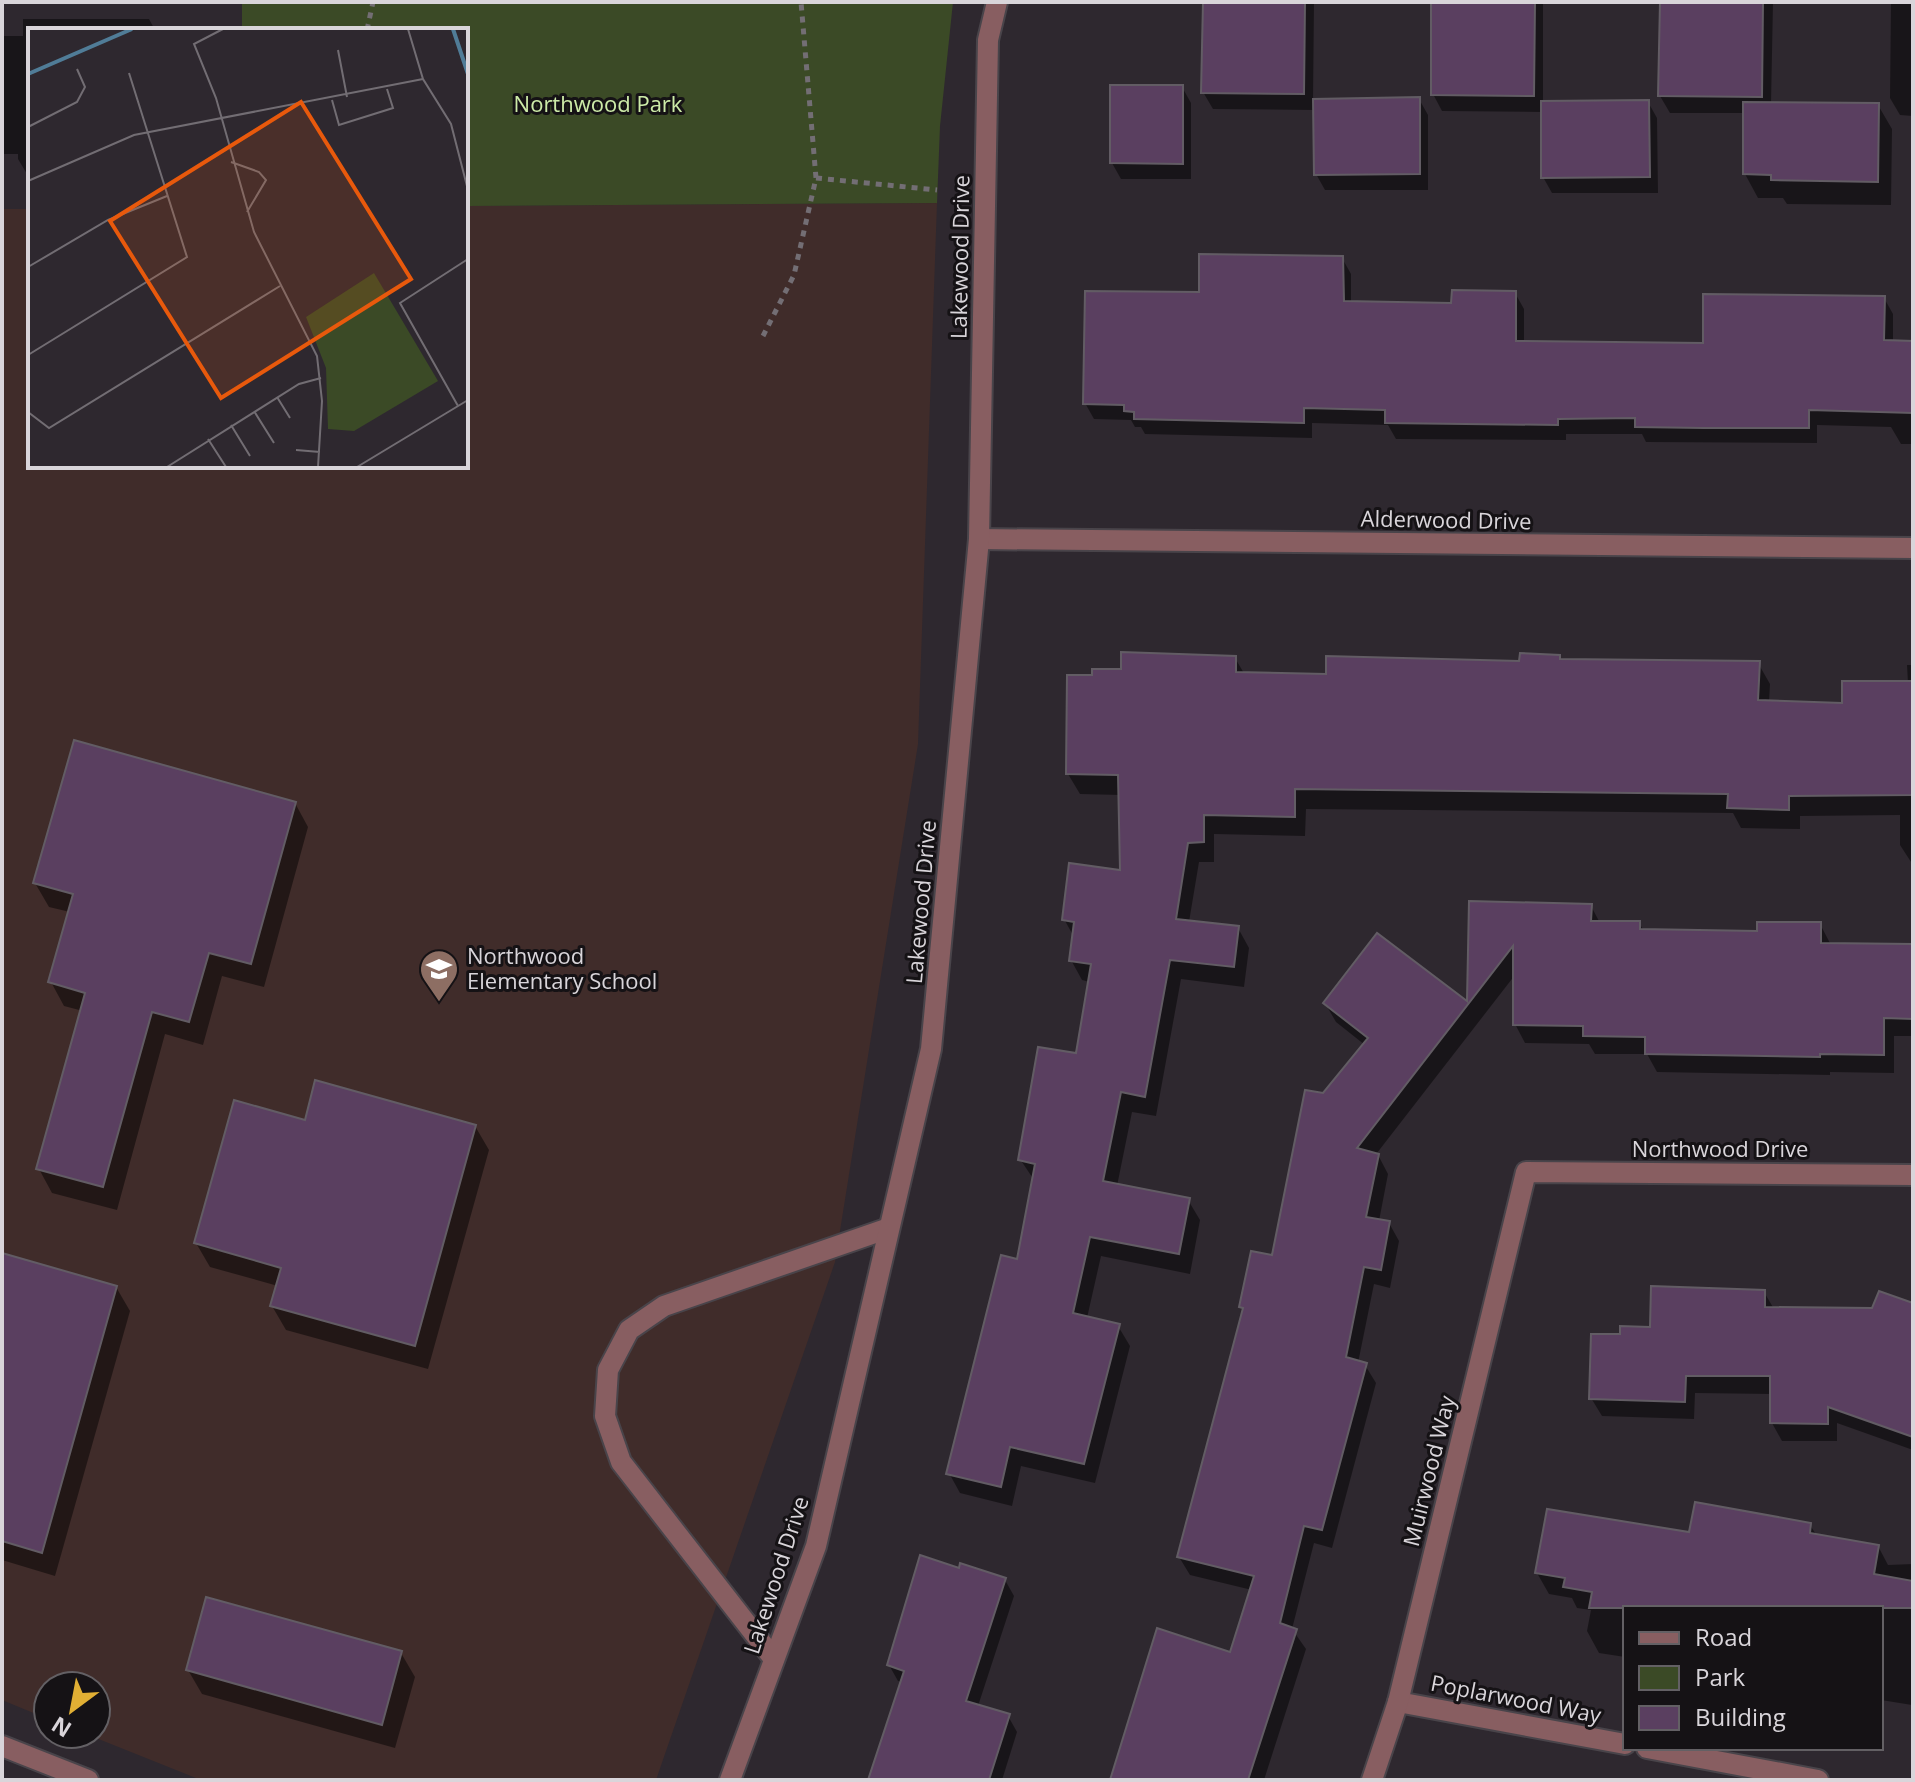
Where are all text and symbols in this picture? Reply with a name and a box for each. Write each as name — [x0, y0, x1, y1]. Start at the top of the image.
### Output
inset map — [28, 28, 468, 468]
park label: Northwood Park — [514, 88, 683, 118]
street label: Lakewood Drive — [943, 175, 975, 339]
street label: Alderwood Drive — [1360, 503, 1532, 535]
street label: Lakewood Drive — [898, 819, 942, 985]
place label: Northwood Elementary School — [467, 940, 657, 995]
school or university icon: Northwood Elementary School — [418, 948, 460, 1003]
street label: Northwood Drive — [1632, 1133, 1808, 1163]
street label: Muirwood Way — [1395, 1391, 1461, 1549]
street label: Lakewood Drive — [735, 1492, 815, 1657]
legend — [1623, 1606, 1883, 1750]
text: Road — [1695, 1620, 1752, 1653]
text: Park — [1695, 1660, 1746, 1693]
street label: Poplarwood Way — [1428, 1667, 1605, 1729]
north arrow — [32, 1670, 112, 1750]
text: Building — [1695, 1700, 1786, 1733]
text: N — [45, 1710, 76, 1745]

